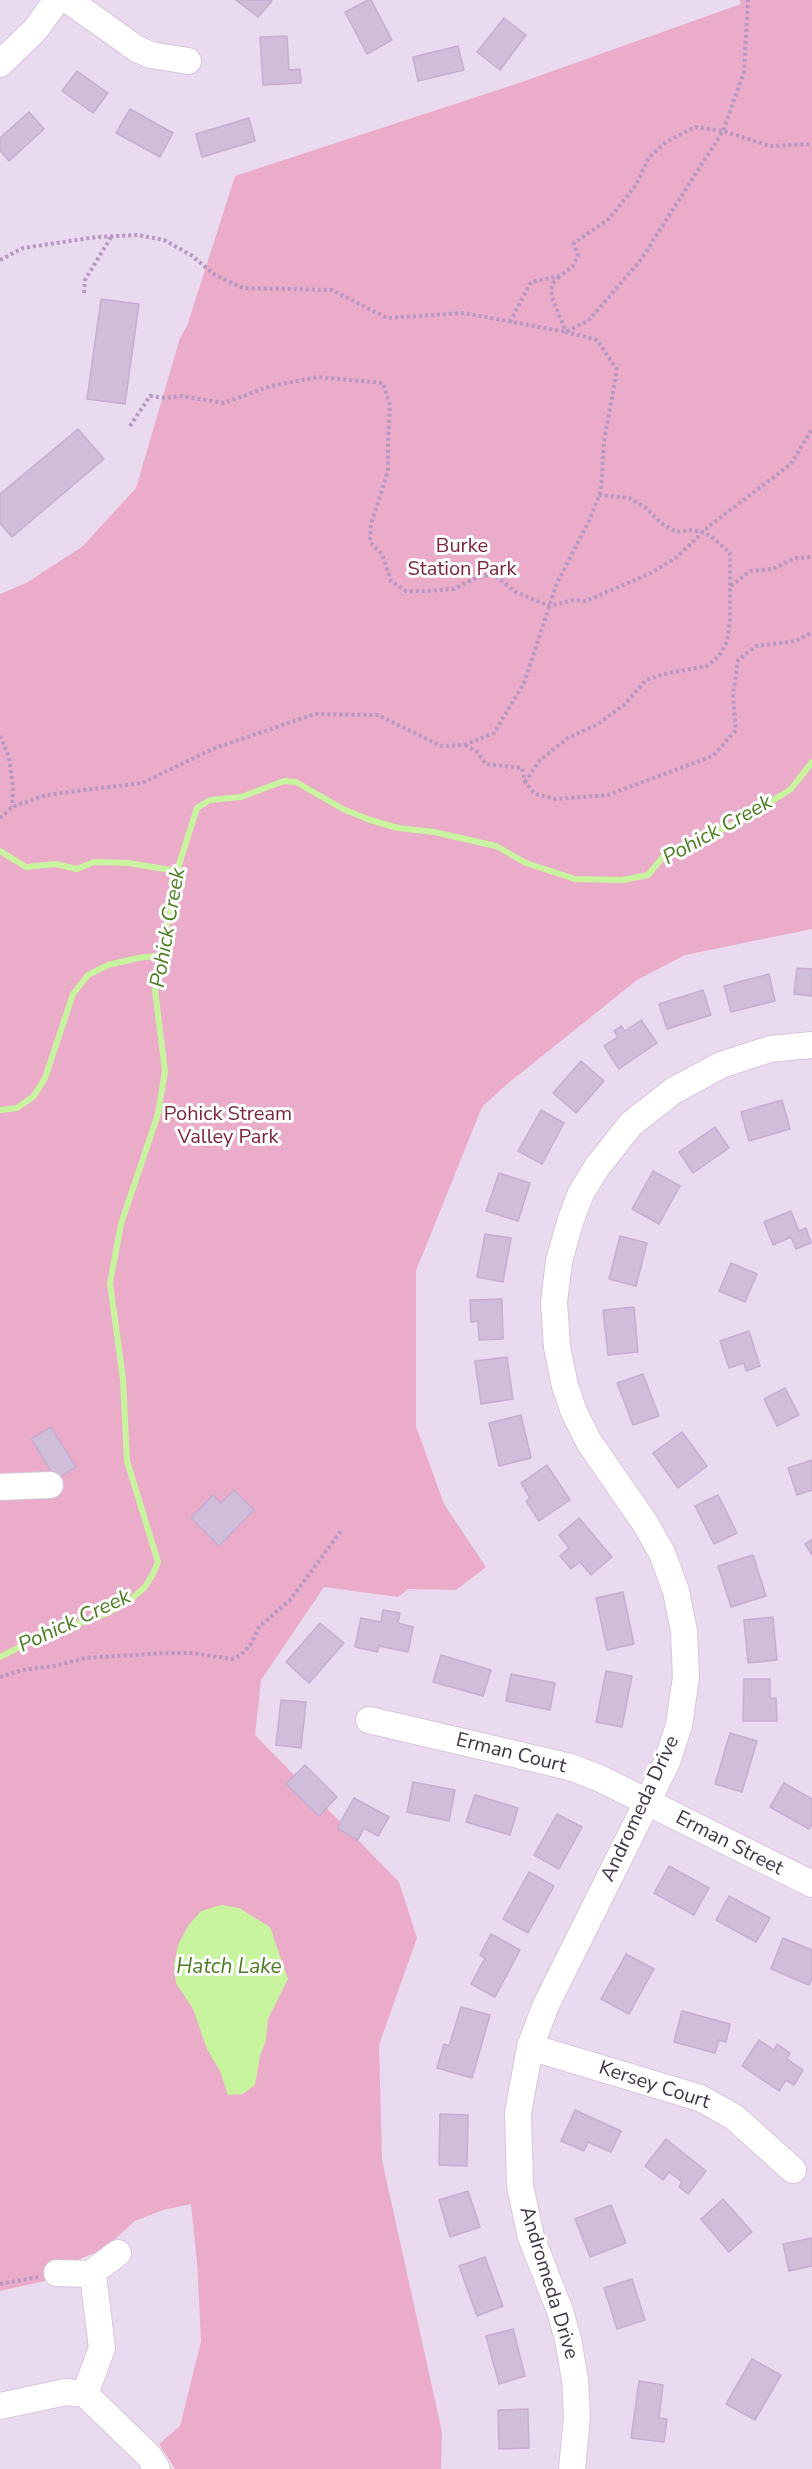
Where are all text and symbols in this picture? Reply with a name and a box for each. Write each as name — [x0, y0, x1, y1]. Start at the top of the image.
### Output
park label: Burke Station Park — [407, 535, 517, 582]
water label: Pohick Creek — [659, 791, 777, 871]
water label: Pohick Creek — [146, 866, 192, 990]
park label: Pohick Stream Valley Park — [164, 1103, 292, 1150]
water label: Pohick Creek — [15, 1585, 135, 1659]
street label: Erman Court — [453, 1729, 569, 1779]
street label: Andromeda Drive — [597, 1732, 685, 1886]
street label: Erman Street — [671, 1807, 787, 1881]
water label: Hatch Lake — [176, 1955, 282, 1981]
street label: Kersey Court — [595, 2057, 713, 2115]
street label: Andromeda Drive — [513, 2204, 583, 2362]

